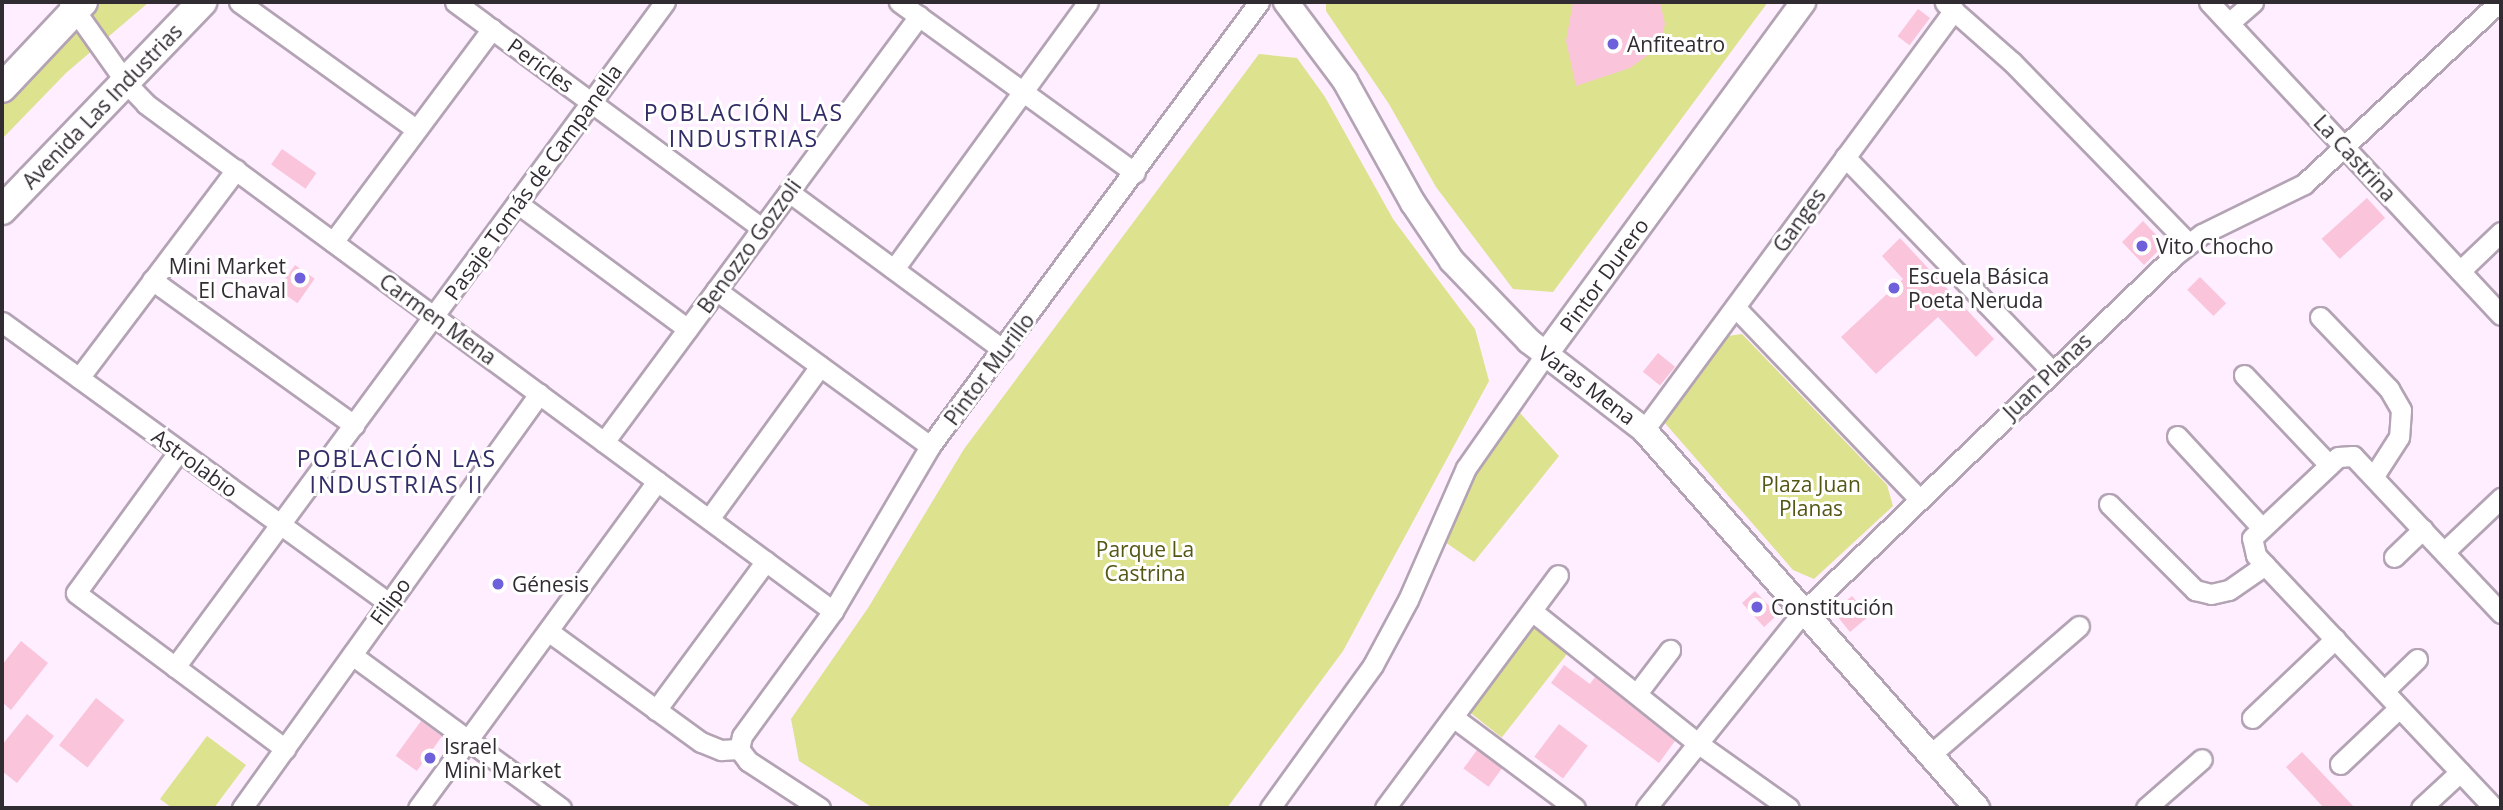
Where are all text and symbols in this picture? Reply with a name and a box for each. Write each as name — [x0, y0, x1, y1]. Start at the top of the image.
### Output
street label: Avenida Las Industrias — [17, 18, 187, 194]
place label: Anfiteatro — [1627, 31, 1725, 57]
street label: Pericles — [503, 33, 579, 97]
marker: Anfiteatro — [1605, 36, 1621, 52]
street label: Pasaje Tomás de Campanella — [439, 59, 627, 305]
district label: POBLACIÓN LAS INDUSTRIAS — [645, 98, 843, 152]
street label: La Castrina — [2309, 110, 2401, 206]
street label: Benozzo Gozzoli — [692, 174, 806, 318]
street label: Ganges — [1767, 183, 1831, 257]
street label: Pintor Durero — [1554, 213, 1654, 337]
place label: Vito Chocho — [2156, 233, 2274, 259]
marker: Vito Chocho — [2134, 238, 2150, 254]
place label: Mini Market El Chaval — [169, 253, 286, 303]
place label: Escuela Básica Poeta Neruda — [1908, 263, 2049, 313]
street label: Carmen Mena — [375, 268, 501, 370]
marker: Mini Market El Chaval — [292, 270, 308, 286]
marker: Escuela Básica Poeta Neruda — [1886, 280, 1902, 296]
street label: Pintor Murillo — [939, 308, 1039, 430]
street label: Juan Planas — [1998, 328, 2096, 424]
street label: Varas Mena — [1533, 340, 1641, 430]
street label: Astrolabio — [147, 423, 243, 503]
district label: POBLACIÓN LAS INDUSTRIAS II — [298, 444, 496, 498]
park label: Plaza Juan Planas — [1761, 471, 1861, 521]
park label: Parque La Castrina — [1096, 536, 1194, 586]
place label: Génesis — [512, 571, 589, 597]
street label: Filipo — [364, 572, 416, 630]
marker: Génesis — [490, 576, 506, 592]
place label: Constitución — [1771, 594, 1894, 620]
marker: Constitución — [1749, 599, 1765, 615]
place label: Israel Mini Market — [444, 733, 561, 783]
marker: Israel Mini Market — [422, 750, 438, 766]

